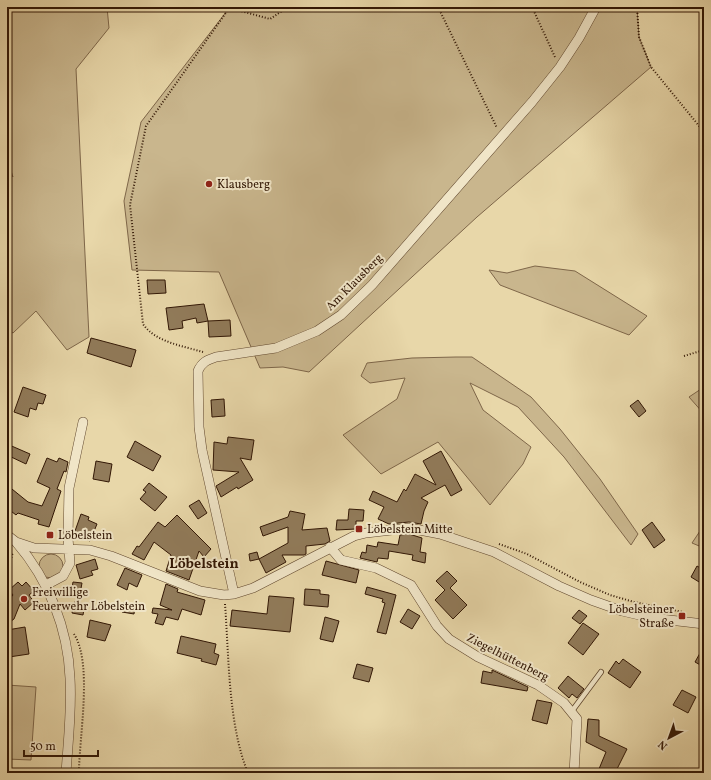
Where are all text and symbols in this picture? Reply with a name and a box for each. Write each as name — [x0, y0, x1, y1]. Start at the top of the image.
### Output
place label: Klausberg — [217, 177, 270, 193]
marker: Klausberg — [204, 179, 214, 189]
street label: Am Klausberg — [323, 251, 387, 315]
place label: Löbelstein Mitte — [367, 522, 453, 538]
marker: Löbelstein Mitte — [354, 524, 364, 534]
place label: Löbelstein — [58, 528, 113, 544]
marker: Löbelstein — [45, 530, 55, 540]
district label: Löbelstein — [169, 555, 239, 574]
place label: Freiwillige Feuerwehr Löbelstein — [32, 585, 145, 615]
marker: Freiwillige Feuerwehr Löbelstein — [19, 594, 29, 604]
place label: Löbelsteiner Straße — [609, 602, 674, 632]
marker: Löbelsteiner Straße — [677, 611, 687, 621]
street label: Ziegelhüttenberg — [464, 630, 552, 686]
north arrow — [649, 718, 689, 758]
scale bar — [24, 732, 98, 758]
text: N — [655, 736, 671, 753]
text: 50 m — [30, 739, 56, 755]

